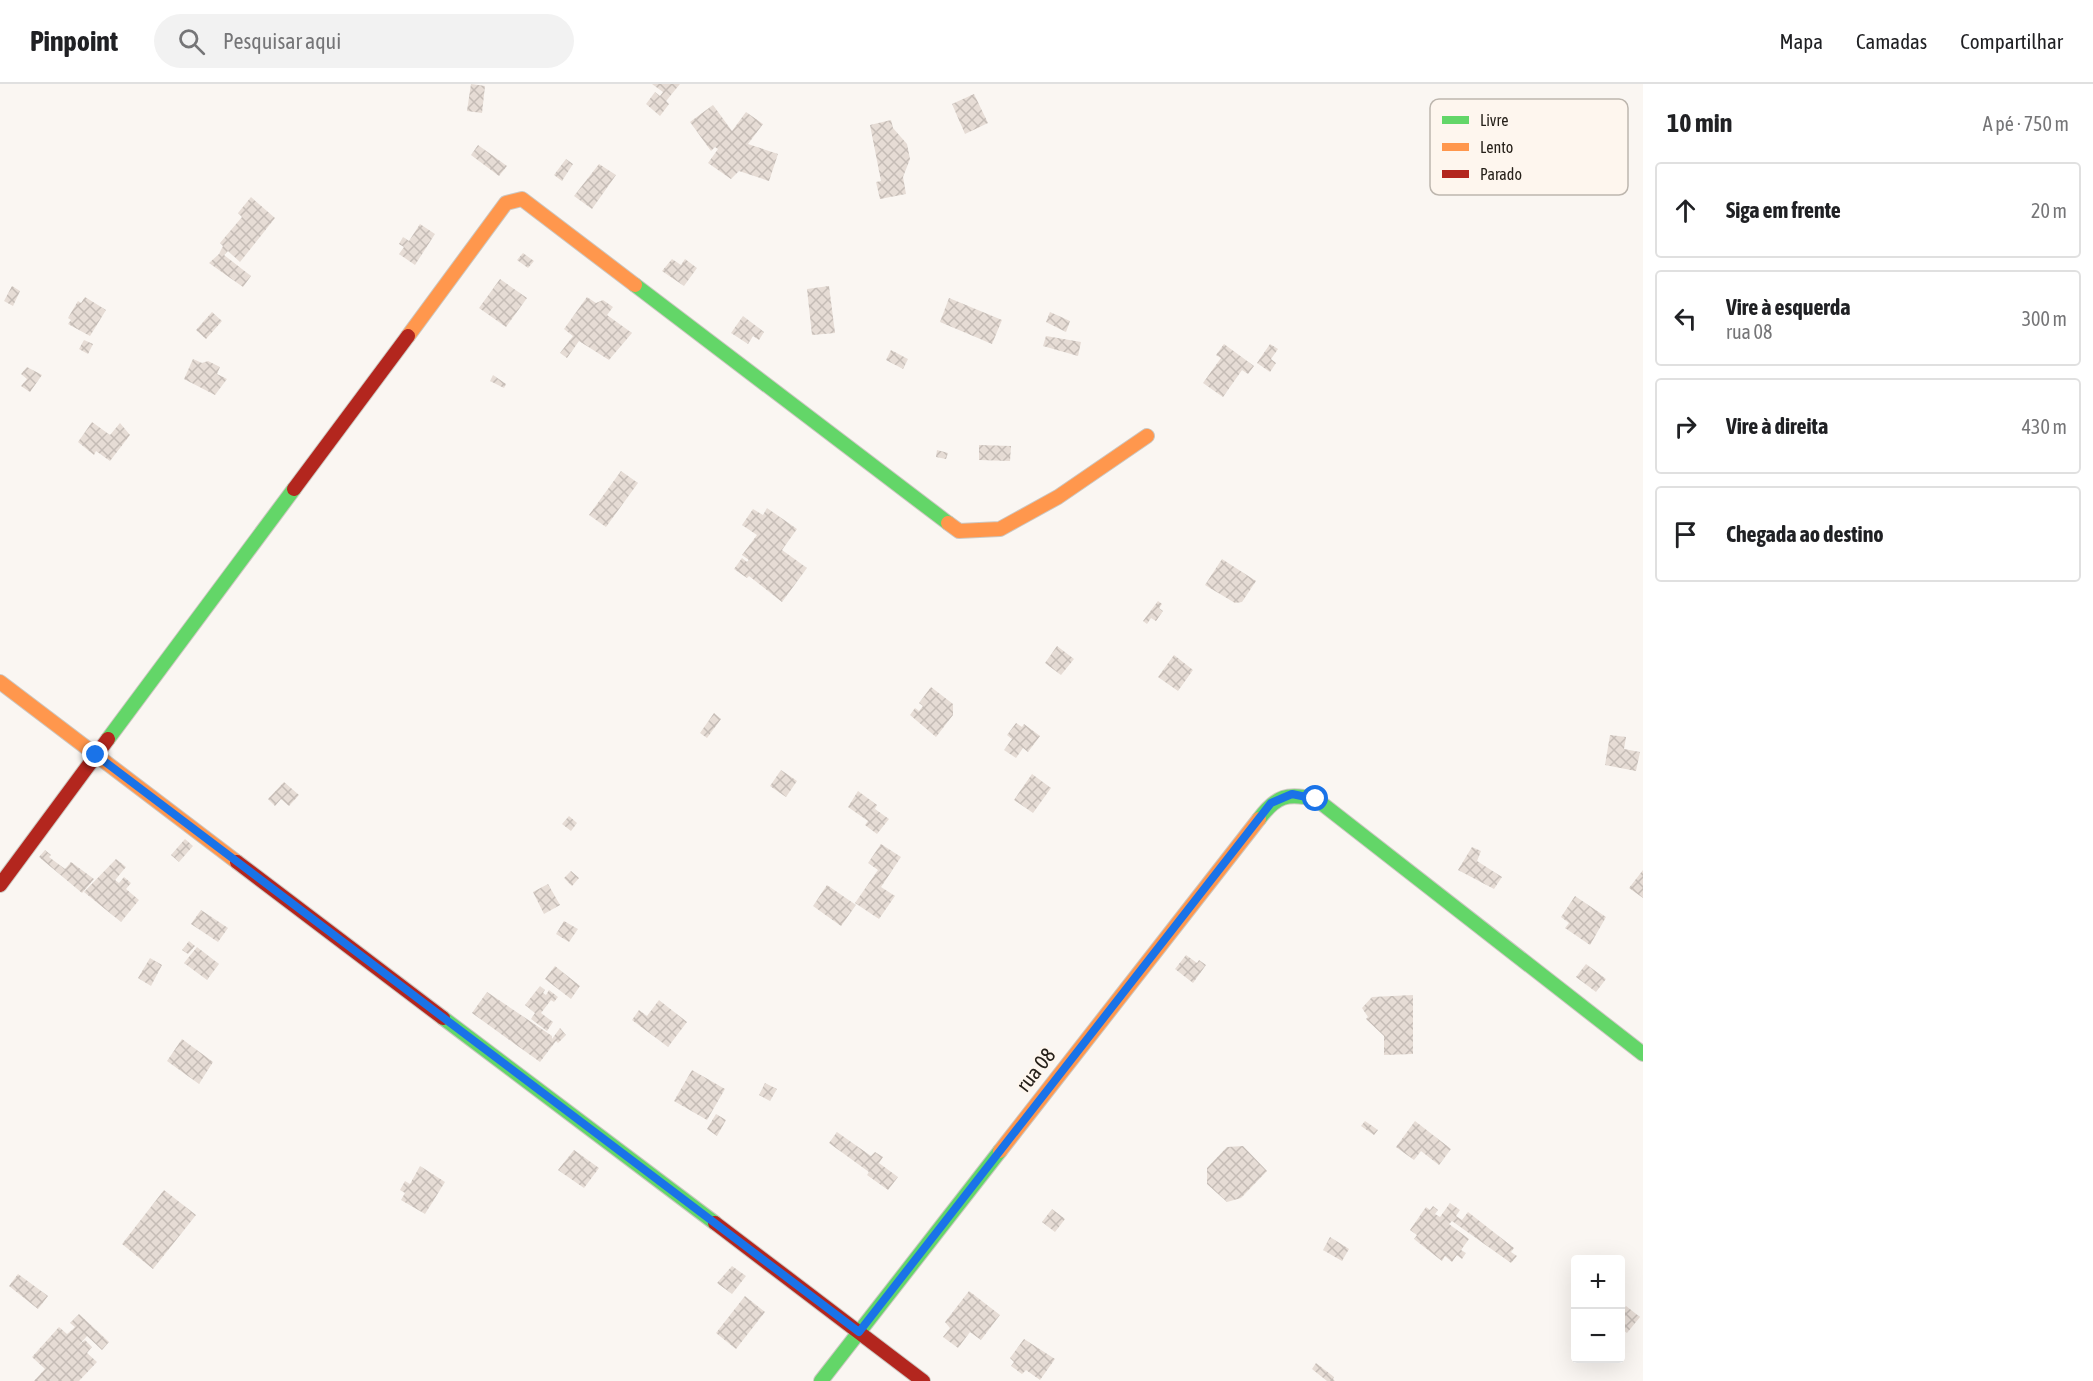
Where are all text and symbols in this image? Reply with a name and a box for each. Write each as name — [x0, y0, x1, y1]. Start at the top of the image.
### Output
search box — [154, 14, 574, 68]
text: Pinpoint — [30, 25, 118, 57]
icon: search — [175, 25, 208, 58]
text: Pesquisar aqui — [223, 28, 341, 54]
text: Mapa — [1779, 29, 1823, 53]
text: Camadas — [1856, 29, 1927, 53]
text: Compartilhar — [1960, 29, 2063, 53]
legend — [1430, 99, 1628, 195]
text: 10 min — [1667, 108, 1732, 138]
text: Livre — [1480, 111, 1508, 129]
text: A pé · 750 m — [1983, 112, 2069, 135]
text: Lento — [1480, 138, 1513, 156]
text: Parado — [1480, 165, 1522, 183]
icon: ahead — [1669, 194, 1702, 227]
text: Siga em frente — [1726, 197, 1841, 223]
text: 20 m — [2031, 199, 2067, 222]
text: Vire à esquerda — [1726, 294, 1851, 320]
icon: left — [1669, 302, 1702, 335]
text: 300 m — [2022, 307, 2067, 330]
text: rua 08 — [1726, 320, 1772, 343]
icon: right — [1669, 410, 1702, 443]
text: Vire à direita — [1726, 413, 1828, 439]
text: 430 m — [2022, 415, 2067, 438]
icon: arrive — [1669, 518, 1702, 551]
text: Chegada ao destino — [1726, 521, 1884, 547]
route end — [82, 741, 108, 767]
route start — [1302, 785, 1328, 811]
street label: rua 08 — [1011, 1043, 1060, 1096]
map controls — [1571, 1255, 1625, 1363]
button: + — [1571, 1255, 1625, 1309]
button: − — [1571, 1309, 1625, 1363]

